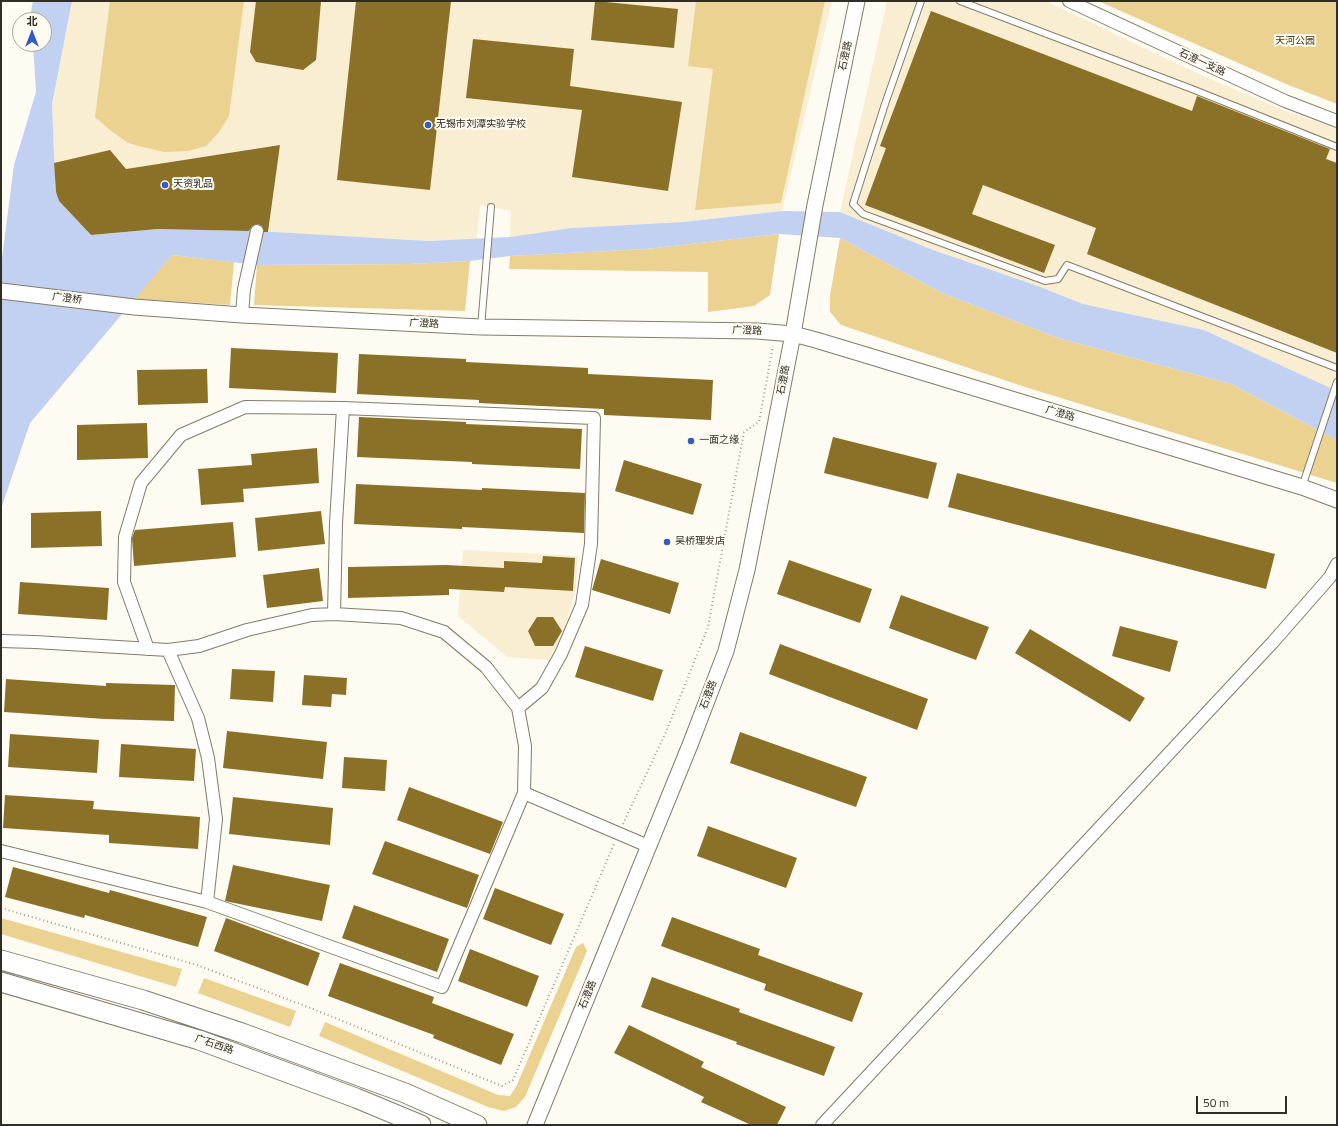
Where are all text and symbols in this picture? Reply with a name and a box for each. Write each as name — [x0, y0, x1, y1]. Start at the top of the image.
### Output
north arrow — [12, 12, 52, 52]
text: 北 — [27, 13, 38, 29]
park label: 天河公园 — [1275, 36, 1315, 48]
street label: 石澄路 — [837, 40, 855, 72]
street label: 石澄一支路 — [1177, 47, 1227, 79]
place label: 无锡市刘潭实验学校 — [436, 119, 526, 131]
marker: 无锡市刘潭实验学校 — [423, 120, 433, 130]
place label: 天资乳品 — [173, 179, 213, 191]
marker: 天资乳品 — [160, 180, 170, 190]
street label: 广澄桥 — [51, 291, 83, 307]
street label: 广澄路 — [409, 317, 439, 331]
street label: 广澄路 — [732, 324, 762, 338]
street label: 石澄路 — [775, 364, 793, 396]
street label: 广澄路 — [1044, 404, 1076, 424]
place label: 一面之缘 — [699, 435, 739, 447]
marker: 一面之缘 — [686, 436, 696, 446]
place label: 吴桥理发店 — [675, 536, 725, 548]
marker: 吴桥理发店 — [662, 537, 672, 547]
street label: 石澄路 — [698, 679, 720, 711]
street label: 石澄路 — [577, 979, 599, 1011]
street label: 广石西路 — [193, 1033, 235, 1057]
scale bar — [1198, 1088, 1289, 1114]
text: 50 m — [1203, 1093, 1229, 1112]

